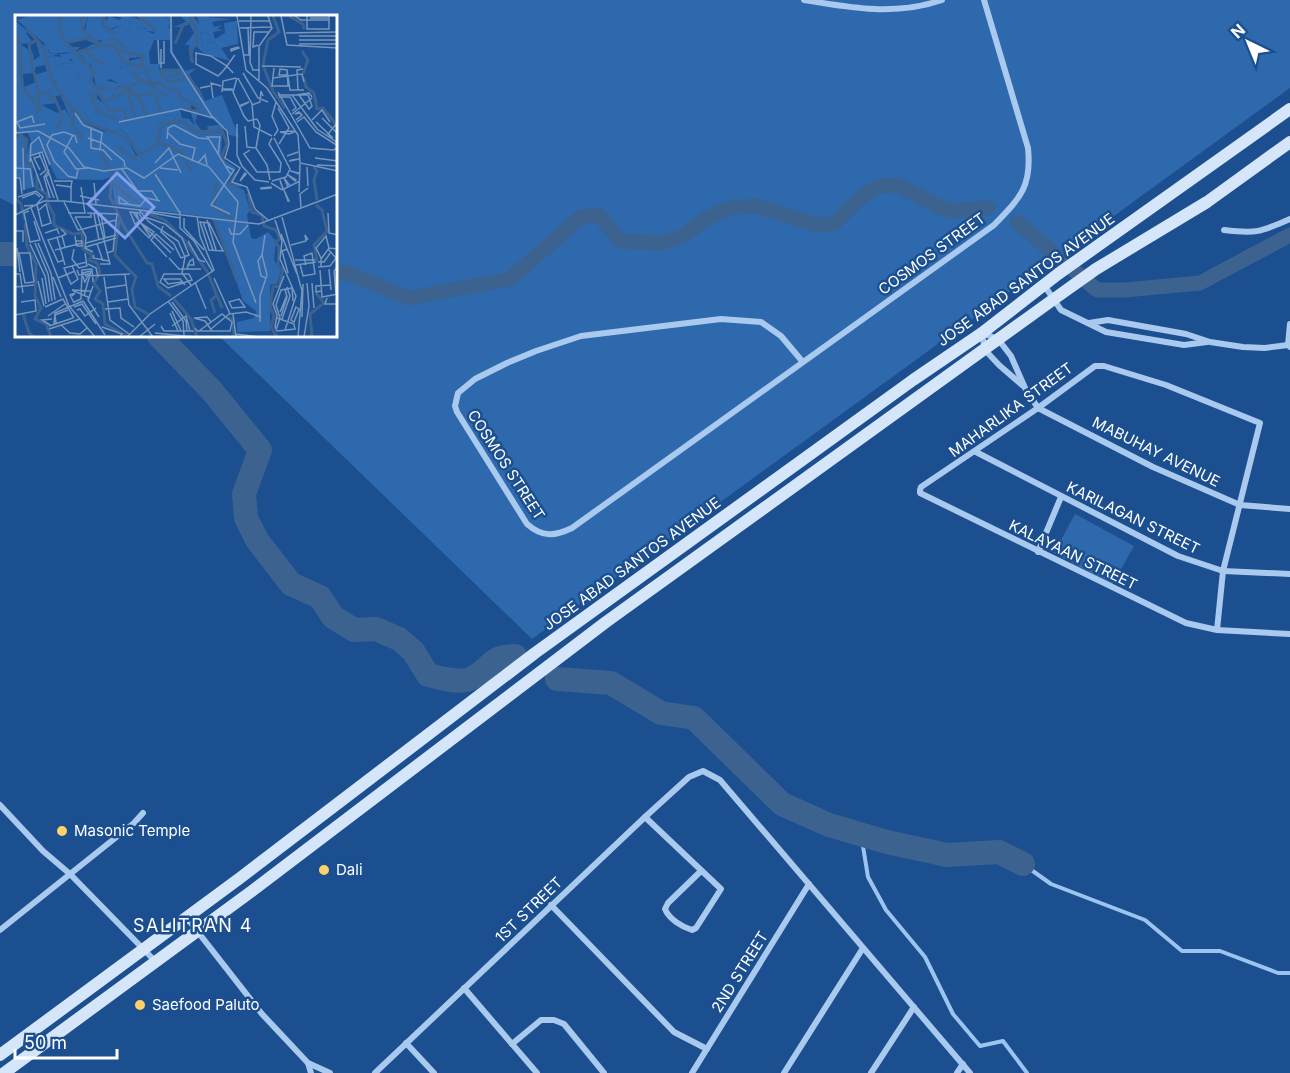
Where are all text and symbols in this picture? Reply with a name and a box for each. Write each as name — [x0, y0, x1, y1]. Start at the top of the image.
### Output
north arrow — [1218, 12, 1278, 72]
inset map — [15, 15, 338, 338]
text: N — [1226, 20, 1249, 43]
street label: COSMOS STREET — [875, 208, 989, 299]
street label: JOSE ABAD SANTOS AVENUE — [933, 209, 1118, 350]
street label: MAHARLIKA STREET — [945, 358, 1077, 461]
street label: COSMOS STREET — [464, 406, 549, 523]
street label: MABUHAY AVENUE — [1089, 412, 1223, 491]
street label: KARILAGAN STREET — [1064, 477, 1203, 558]
street label: JOSE ABAD SANTOS AVENUE — [539, 493, 724, 634]
street label: KALAYAAN STREET — [1006, 515, 1140, 594]
place label: Masonic Temple — [74, 821, 190, 840]
marker: Masonic Temple — [55, 824, 69, 838]
place label: Dali — [336, 860, 363, 879]
marker: Dali — [317, 863, 331, 877]
street label: 1ST STREET — [491, 873, 566, 946]
district label: SALITRAN 4 — [133, 915, 253, 936]
street label: 2ND STREET — [707, 928, 772, 1016]
place label: Saefood Paluto — [152, 995, 260, 1014]
marker: Saefood Paluto — [133, 998, 147, 1012]
scale bar — [15, 1022, 117, 1060]
text: 50 m — [24, 1032, 67, 1053]

